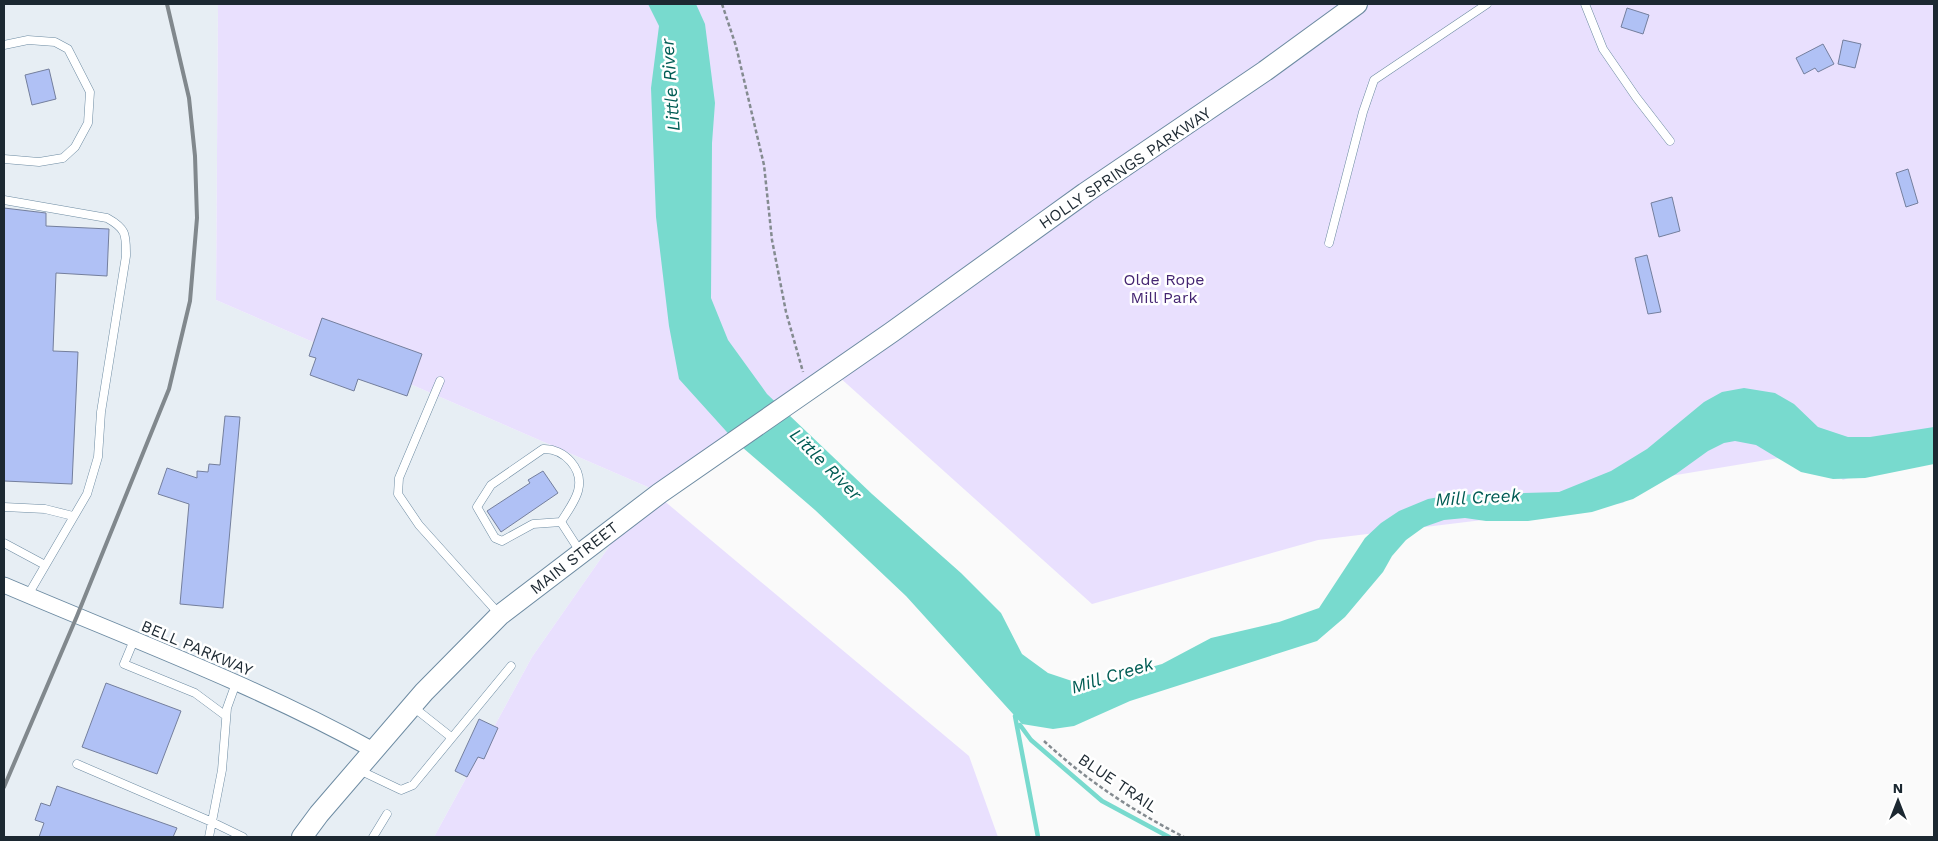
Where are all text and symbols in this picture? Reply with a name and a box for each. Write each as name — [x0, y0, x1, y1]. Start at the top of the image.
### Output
water label: Little River — [656, 37, 684, 132]
street label: HOLLY SPRINGS PARKWAY — [1035, 103, 1215, 233]
park label: Olde Rope Mill Park — [1124, 270, 1204, 307]
water label: Little River — [786, 424, 867, 505]
water label: Mill Creek — [1435, 484, 1522, 510]
street label: MAIN STREET — [526, 518, 622, 598]
street label: BELL PARKWAY — [139, 616, 255, 680]
water label: Mill Creek — [1068, 652, 1157, 697]
street label: BLUE TRAIL — [1075, 750, 1162, 817]
north arrow — [1873, 776, 1923, 826]
text: N — [1893, 780, 1903, 796]

